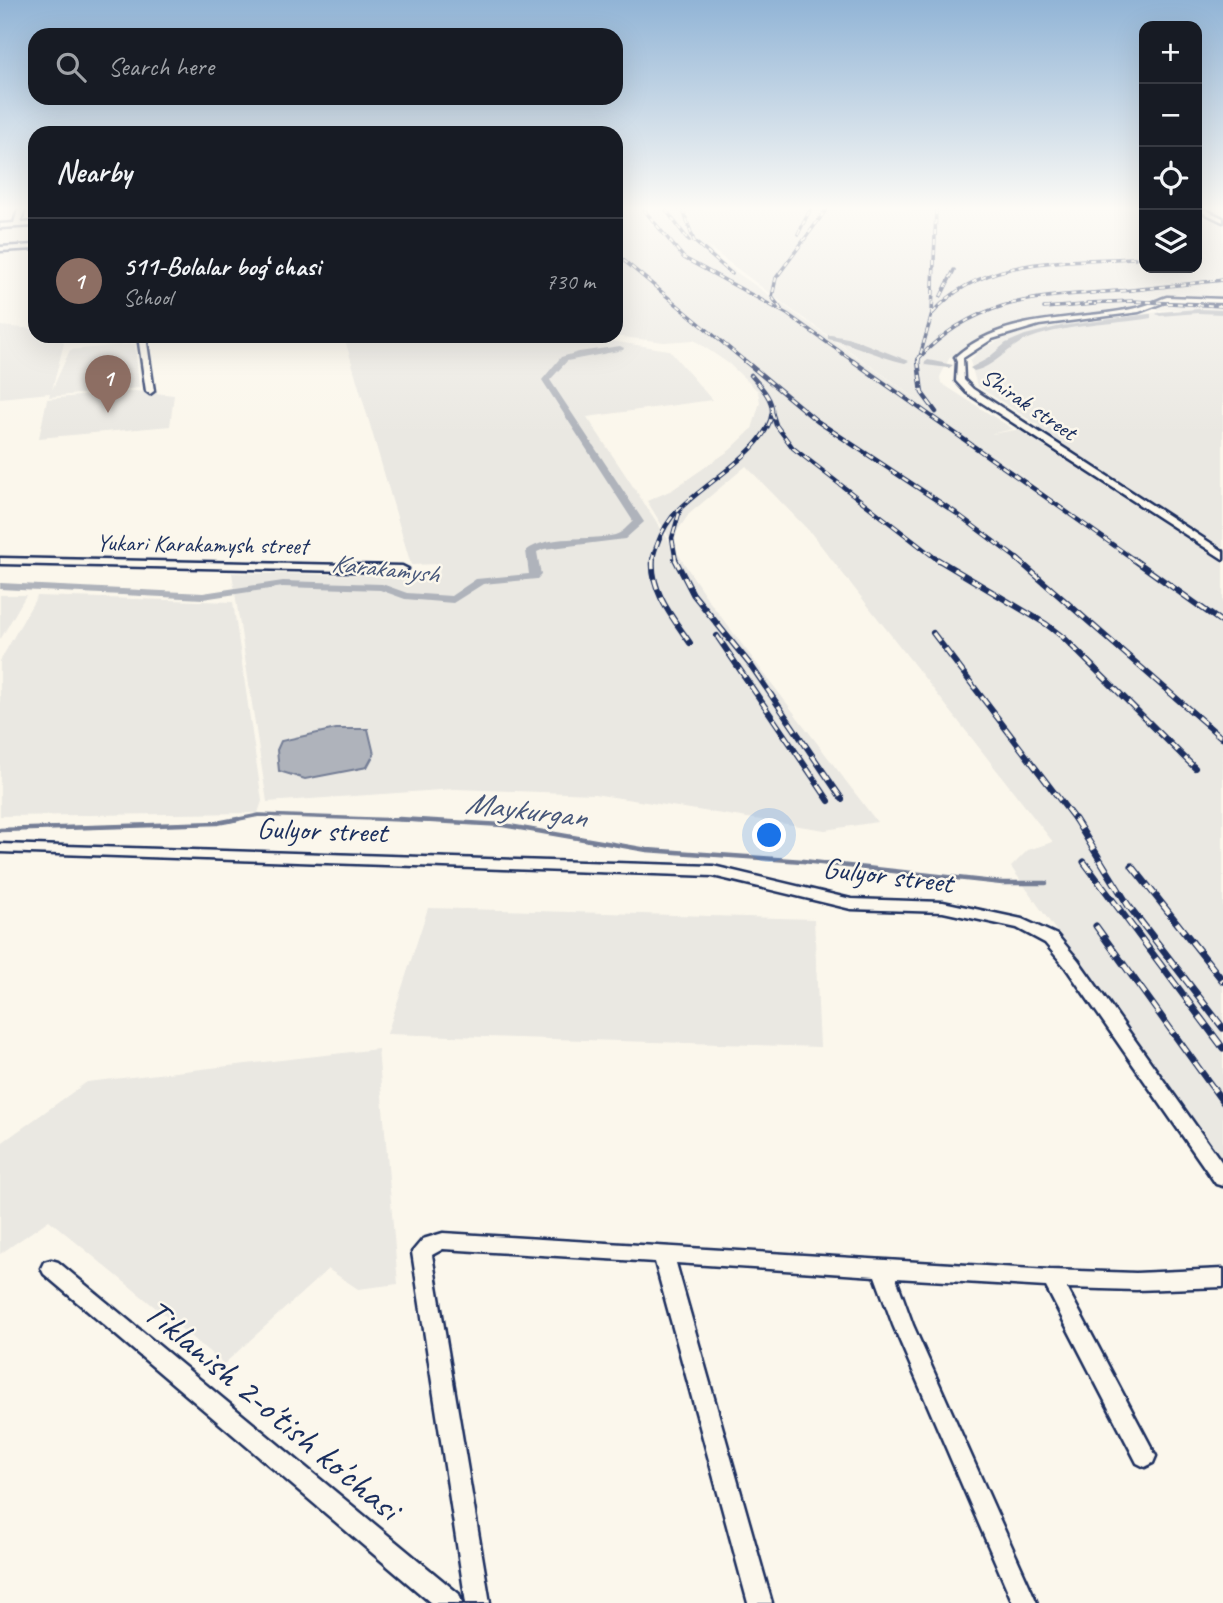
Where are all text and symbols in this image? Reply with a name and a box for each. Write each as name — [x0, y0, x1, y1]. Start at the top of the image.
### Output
map controls — [1139, 21, 1202, 273]
button: + — [1139, 21, 1202, 84]
search box — [28, 28, 623, 105]
icon: search — [52, 48, 90, 86]
text: Search here — [108, 50, 214, 83]
button: − — [1139, 84, 1202, 147]
button: locate — [1139, 147, 1202, 210]
text: Nearby — [56, 153, 132, 191]
button: layers — [1139, 210, 1202, 273]
text: 511-Bolalar bogʻchasi — [123, 250, 321, 283]
text: 1 — [74, 267, 84, 296]
text: 730 m — [546, 267, 595, 296]
text: School — [123, 283, 172, 312]
pin: 1 — [85, 355, 131, 413]
street label: Shirak street — [975, 361, 1084, 448]
street label: Yukari Karakamysh street — [96, 527, 311, 561]
water label: Karakamysh — [330, 546, 442, 591]
water label: Maykurgan — [463, 782, 591, 838]
street label: Gulyor street — [256, 809, 391, 851]
your location — [752, 818, 786, 852]
street label: Gulyor street — [821, 848, 958, 902]
street label: Tiklanish 2-o'tish ko'chasi — [135, 1288, 414, 1533]

